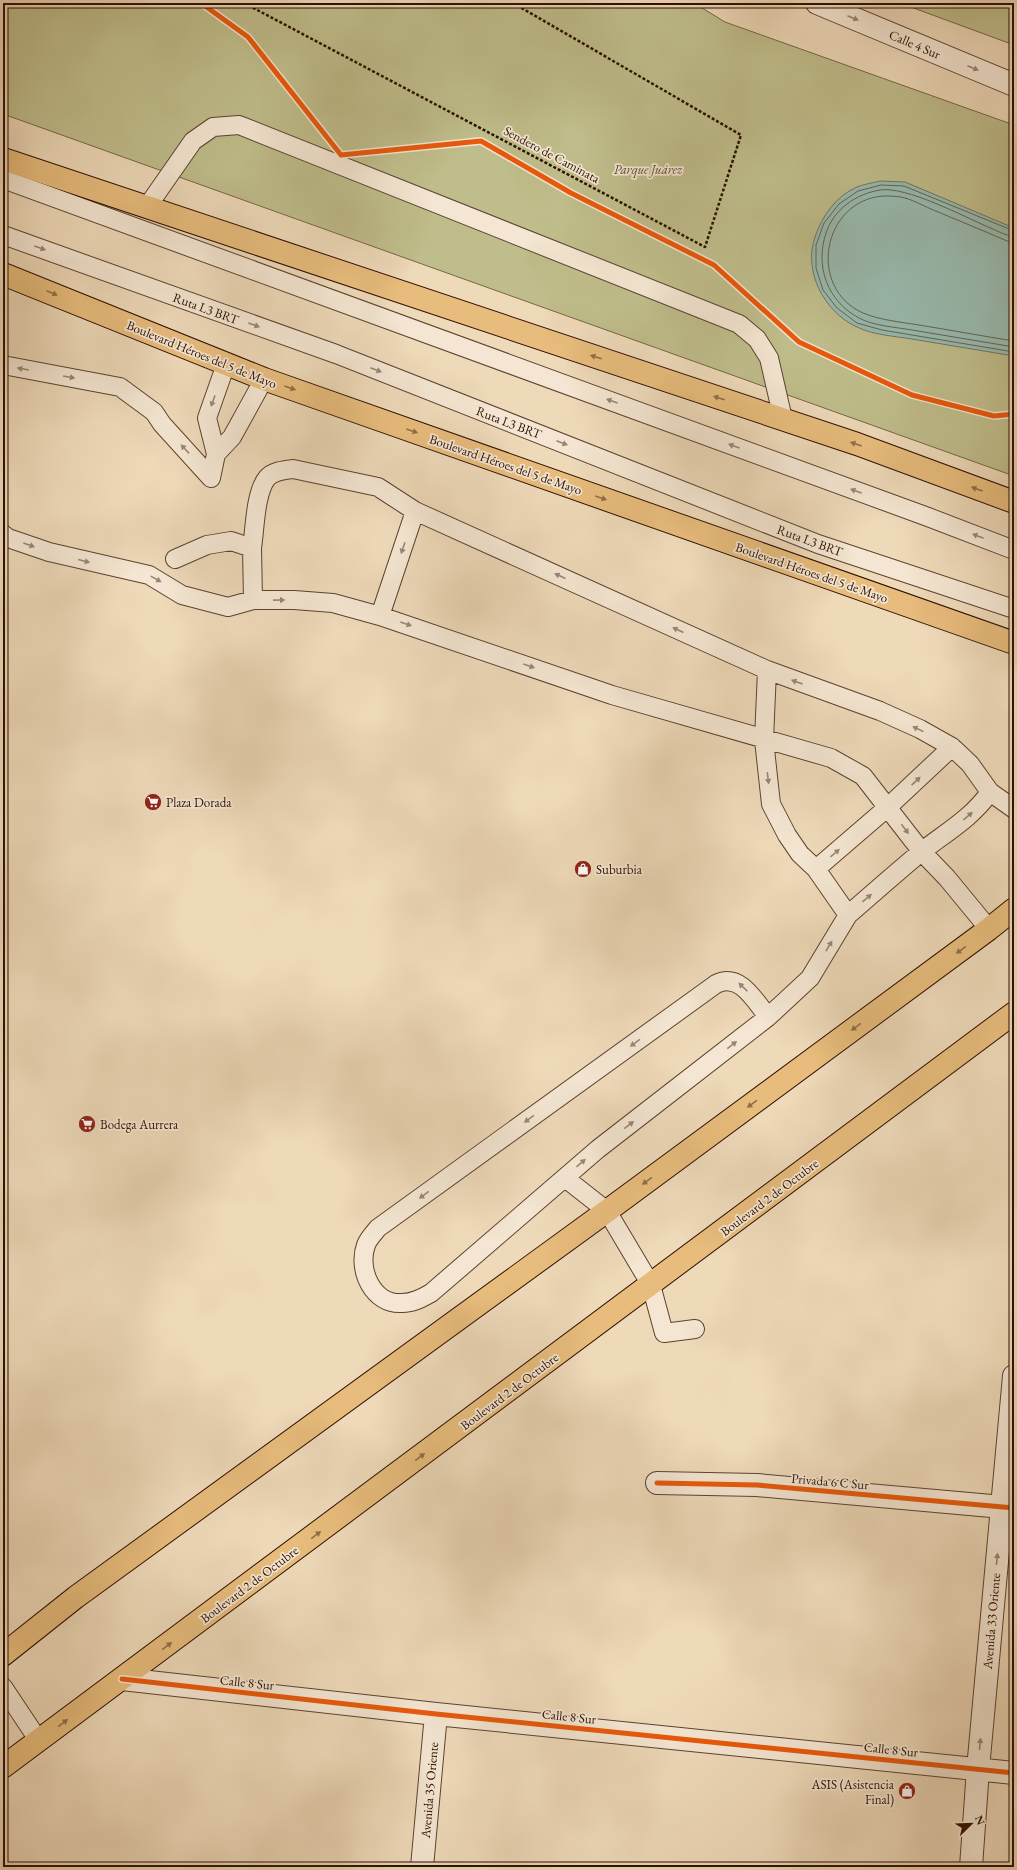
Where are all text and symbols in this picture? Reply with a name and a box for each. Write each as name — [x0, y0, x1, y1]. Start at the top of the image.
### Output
one-way arrow — [847, 15, 859, 21]
street label: Calle 4 Sur — [886, 26, 944, 63]
one-way arrow — [968, 65, 980, 71]
street label: Sendero de Caminata — [501, 122, 603, 187]
park label: Parque Juárez — [614, 161, 683, 179]
one-way arrow — [34, 246, 46, 252]
street label: Ruta L3 BRT — [171, 289, 241, 328]
one-way arrow — [47, 291, 59, 297]
street label: Boulevard Héroes del 5 de Mayo — [124, 317, 279, 392]
one-way arrow — [249, 322, 261, 328]
one-way arrow — [589, 354, 601, 360]
one-way arrow — [17, 366, 29, 372]
one-way arrow — [371, 368, 383, 374]
one-way arrow — [63, 374, 76, 380]
one-way arrow — [284, 386, 296, 392]
one-way arrow — [209, 395, 215, 407]
one-way arrow — [713, 395, 725, 401]
one-way arrow — [605, 398, 617, 404]
street label: Ruta L3 BRT — [474, 402, 544, 443]
one-way arrow — [407, 429, 419, 435]
street label: Boulevard Héroes del 5 de Mayo — [427, 430, 584, 499]
one-way arrow — [849, 440, 861, 446]
one-way arrow — [557, 441, 569, 447]
one-way arrow — [727, 443, 739, 449]
one-way arrow — [180, 444, 190, 454]
one-way arrow — [971, 485, 983, 491]
one-way arrow — [849, 487, 861, 493]
one-way arrow — [596, 495, 608, 501]
street label: Ruta L3 BRT — [775, 521, 845, 560]
one-way arrow — [971, 533, 983, 539]
street label: Boulevard Héroes del 5 de Mayo — [733, 538, 890, 607]
one-way arrow — [23, 542, 35, 548]
one-way arrow — [400, 542, 406, 554]
one-way arrow — [78, 558, 90, 564]
one-way arrow — [554, 573, 565, 579]
one-way arrow — [150, 576, 162, 582]
one-way arrow — [273, 597, 286, 603]
one-way arrow — [400, 622, 412, 628]
one-way arrow — [672, 627, 684, 633]
one-way arrow — [523, 664, 535, 670]
one-way arrow — [791, 678, 803, 684]
one-way arrow — [912, 725, 924, 732]
one-way arrow — [765, 772, 772, 784]
one-way arrow — [911, 776, 922, 785]
supermarket icon: Plaza Dorada — [143, 792, 163, 812]
place label: Plaza Dorada — [166, 794, 232, 811]
one-way arrow — [963, 812, 974, 821]
one-way arrow — [900, 824, 909, 835]
one-way arrow — [829, 849, 840, 858]
shop icon: Suburbia — [573, 859, 593, 879]
place label: Suburbia — [596, 861, 643, 878]
one-way arrow — [863, 894, 872, 903]
one-way arrow — [825, 940, 832, 952]
one-way arrow — [956, 945, 966, 953]
one-way arrow — [738, 983, 748, 992]
one-way arrow — [851, 1023, 862, 1031]
one-way arrow — [630, 1039, 640, 1047]
one-way arrow — [726, 1041, 737, 1049]
one-way arrow — [746, 1100, 757, 1108]
supermarket icon: Bodega Aurrera — [77, 1114, 97, 1134]
one-way arrow — [524, 1115, 535, 1123]
place label: Bodega Aurrera — [100, 1116, 179, 1133]
one-way arrow — [623, 1120, 634, 1129]
street label: Boulevard 2 de Octubre — [717, 1155, 822, 1240]
one-way arrow — [576, 1159, 587, 1168]
one-way arrow — [642, 1177, 653, 1185]
one-way arrow — [419, 1191, 429, 1199]
street label: Boulevard 2 de Octubre — [457, 1349, 562, 1434]
one-way arrow — [415, 1453, 426, 1461]
street label: Privada 6 C Sur — [791, 1470, 870, 1493]
one-way arrow — [311, 1531, 321, 1539]
street label: Boulevard 2 de Octubre — [197, 1542, 302, 1627]
one-way arrow — [993, 1553, 1000, 1565]
street label: Avenida 33 Oriente — [979, 1572, 1004, 1671]
one-way arrow — [161, 1642, 172, 1650]
street label: Calle 8 Sur — [219, 1671, 276, 1694]
street label: Calle 8 Sur — [541, 1705, 598, 1728]
one-way arrow — [57, 1719, 68, 1728]
street label: Calle 8 Sur — [863, 1738, 920, 1761]
one-way arrow — [977, 1738, 984, 1750]
street label: Avenida 35 Oriente — [417, 1741, 442, 1840]
place label: ASIS (Asistencia Final) — [811, 1776, 895, 1808]
shop icon: ASIS (Asistencia Final) — [897, 1781, 917, 1801]
north arrow — [951, 1804, 991, 1844]
text: N — [972, 1813, 988, 1827]

